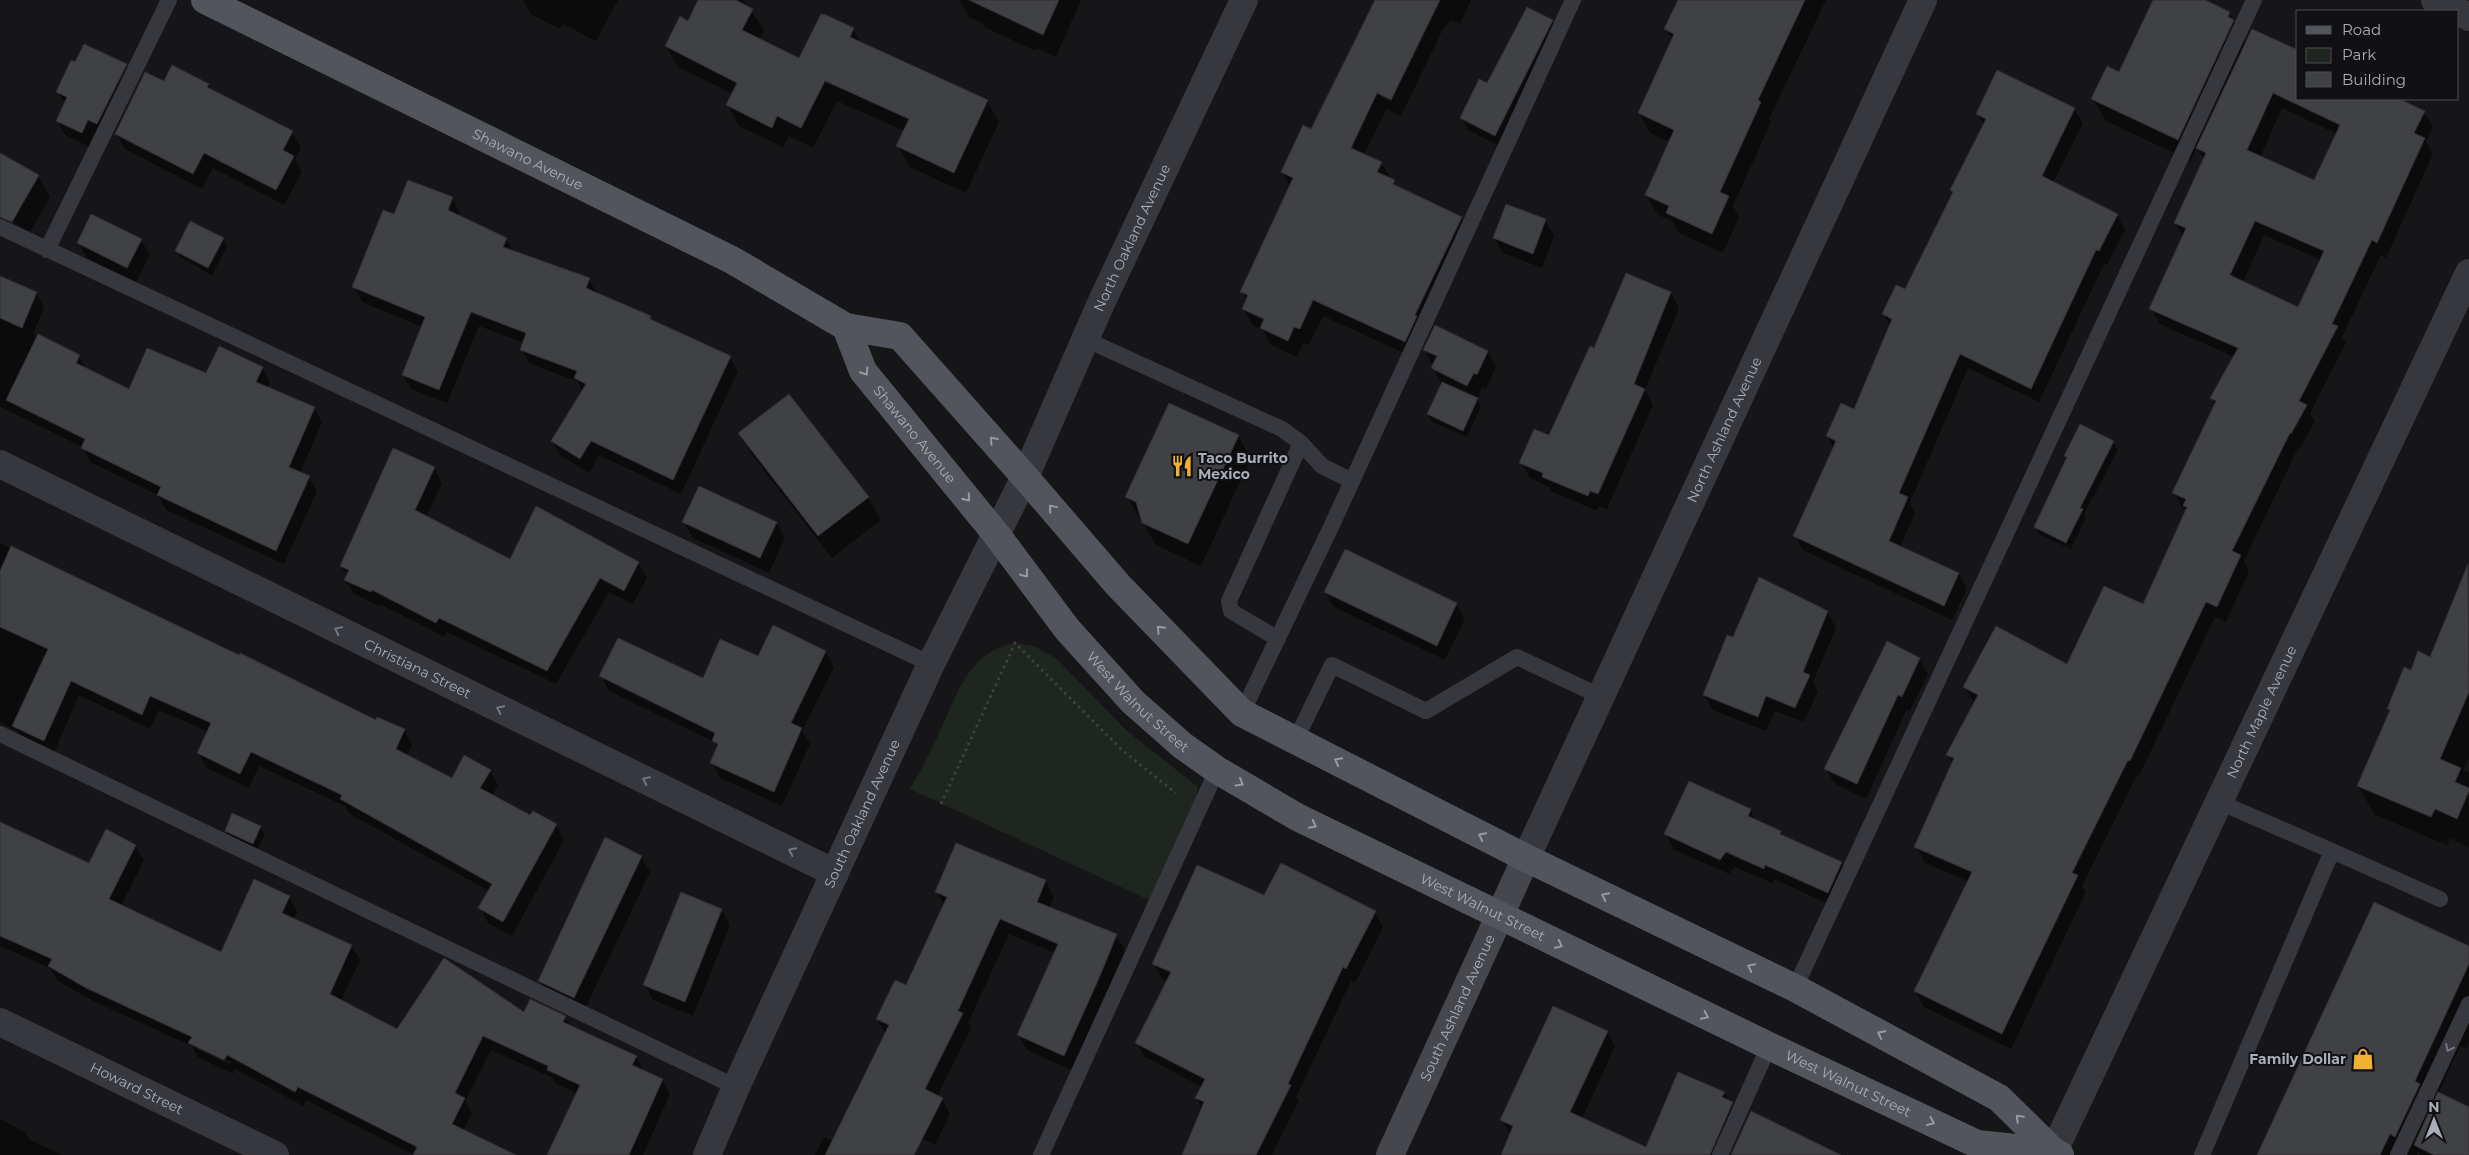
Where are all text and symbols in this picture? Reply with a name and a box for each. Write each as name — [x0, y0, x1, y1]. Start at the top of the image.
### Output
legend — [2296, 10, 2459, 100]
text: Road — [2342, 20, 2381, 39]
text: Park — [2342, 45, 2376, 64]
text: Building — [2342, 70, 2406, 89]
street label: Shawano Avenue — [469, 124, 586, 194]
street label: North Oakland Avenue — [1090, 161, 1174, 314]
street label: North Ashland Avenue — [1683, 354, 1766, 505]
one-way arrow — [859, 366, 869, 375]
street label: Shawano Avenue — [869, 382, 960, 487]
one-way arrow — [990, 437, 999, 446]
place label: Taco Burrito Mexico — [1198, 449, 1288, 483]
restaurant icon: Taco Burrito Mexico — [1169, 453, 1195, 479]
one-way arrow — [961, 492, 969, 501]
one-way arrow — [1048, 504, 1057, 513]
one-way arrow — [1019, 568, 1028, 578]
one-way arrow — [334, 625, 343, 636]
one-way arrow — [1157, 625, 1166, 634]
street label: Christiana Street — [361, 635, 474, 703]
street label: North Maple Avenue — [2222, 643, 2301, 781]
street label: West Walnut Street — [1083, 648, 1193, 757]
one-way arrow — [496, 705, 505, 715]
street label: South Oakland Avenue — [820, 736, 904, 891]
one-way arrow — [1334, 757, 1343, 767]
one-way arrow — [642, 776, 651, 786]
one-way arrow — [1234, 777, 1243, 787]
one-way arrow — [1308, 819, 1317, 829]
one-way arrow — [1478, 832, 1487, 842]
one-way arrow — [788, 848, 797, 858]
street label: West Walnut Street — [1417, 869, 1549, 945]
one-way arrow — [1601, 892, 1610, 902]
street label: South Ashland Avenue — [1416, 931, 1499, 1084]
one-way arrow — [1554, 939, 1563, 949]
one-way arrow — [1747, 962, 1756, 973]
one-way arrow — [1700, 1009, 1709, 1020]
one-way arrow — [1877, 1030, 1886, 1040]
one-way arrow — [2444, 1043, 2455, 1052]
street label: West Walnut Street — [1783, 1046, 1914, 1121]
shop icon: Family Dollar — [2350, 1046, 2376, 1072]
place label: Family Dollar — [2249, 1050, 2346, 1068]
street label: Howard Street — [87, 1058, 187, 1118]
north arrow — [2409, 1095, 2459, 1145]
text: N — [2428, 1098, 2440, 1116]
one-way arrow — [2016, 1115, 2025, 1124]
one-way arrow — [1926, 1116, 1935, 1127]

